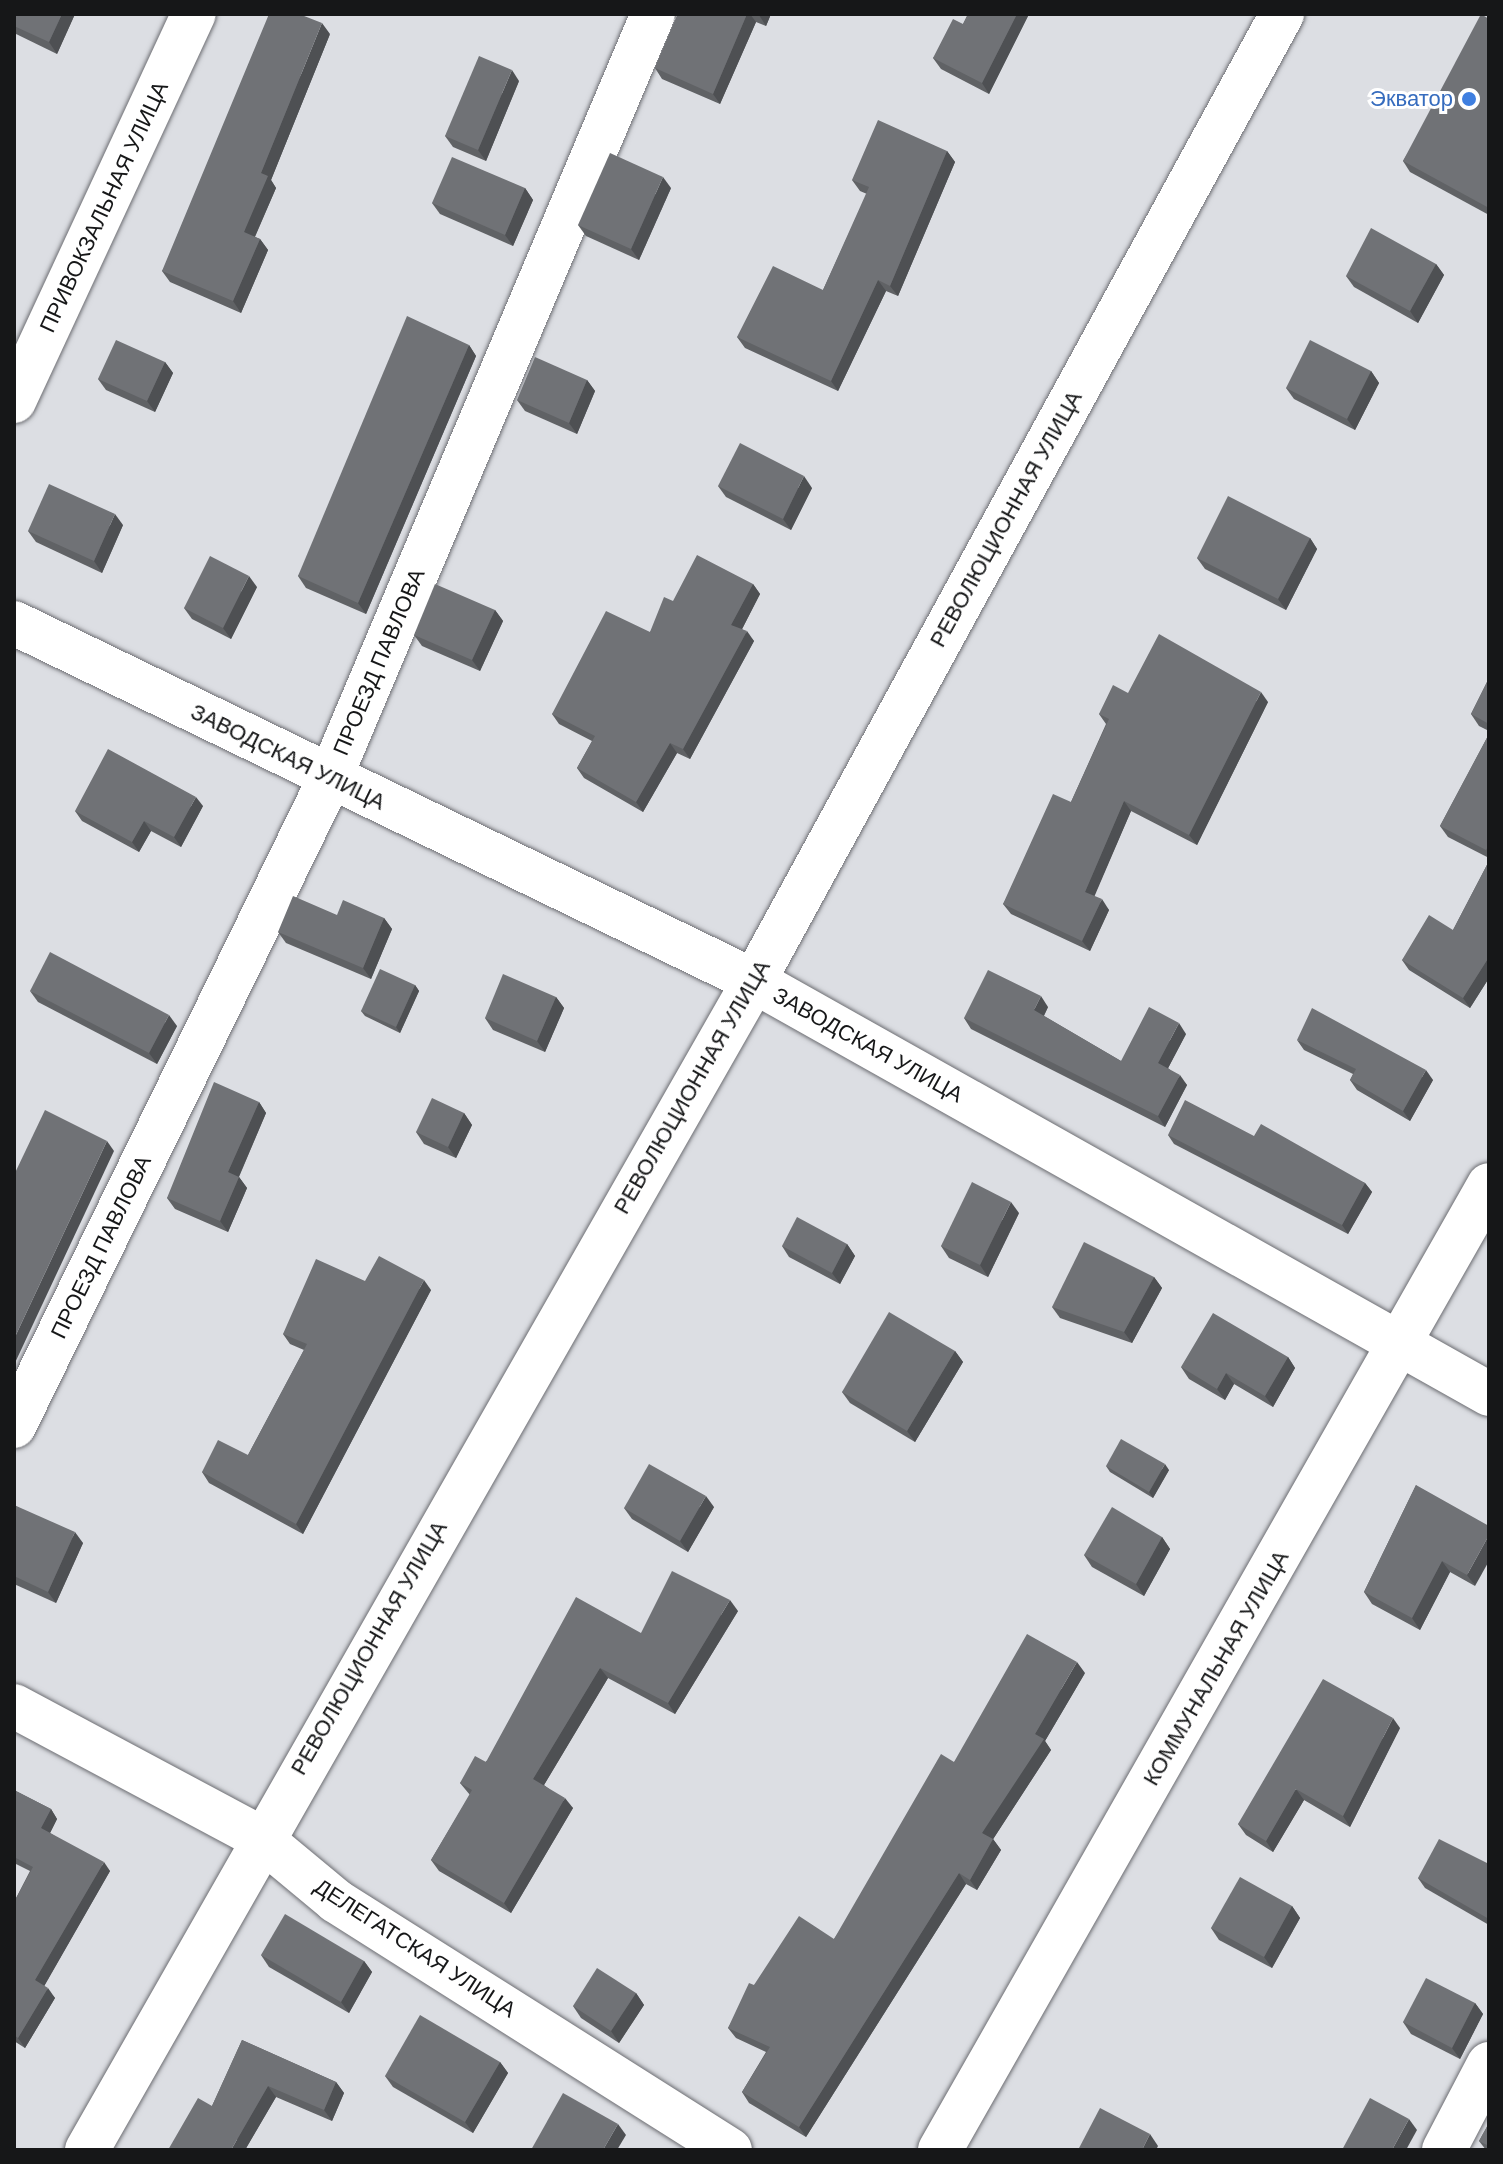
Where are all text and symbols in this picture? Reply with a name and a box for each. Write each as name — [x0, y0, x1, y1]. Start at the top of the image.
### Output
street label: ПРИВОКЗАЛЬНАЯ УЛИЦА — [34, 77, 174, 337]
place label: Экватор — [1370, 86, 1453, 112]
marker: Экватор — [1460, 90, 1478, 108]
street label: РЕВОЛЮЦИОННАЯ УЛИЦА — [924, 386, 1088, 652]
street label: ПРОЕЗД ПАВЛОВА — [328, 565, 430, 759]
street label: ЗАВОДСКАЯ УЛИЦА — [186, 698, 390, 816]
street label: РЕВОЛЮЦИОННАЯ УЛИЦА — [608, 955, 776, 1219]
street label: ЗАВОДСКАЯ УЛИЦА — [768, 982, 968, 1108]
street label: ПРОЕЗД ПАВЛОВА — [45, 1151, 157, 1343]
street label: РЕВОЛЮЦИОННАЯ УЛИЦА — [285, 1516, 453, 1780]
street label: КОММУНАЛЬНАЯ УЛИЦА — [1138, 1546, 1294, 1790]
street label: ДЕЛЕГАТСКАЯ УЛИЦА — [309, 1873, 521, 2023]

